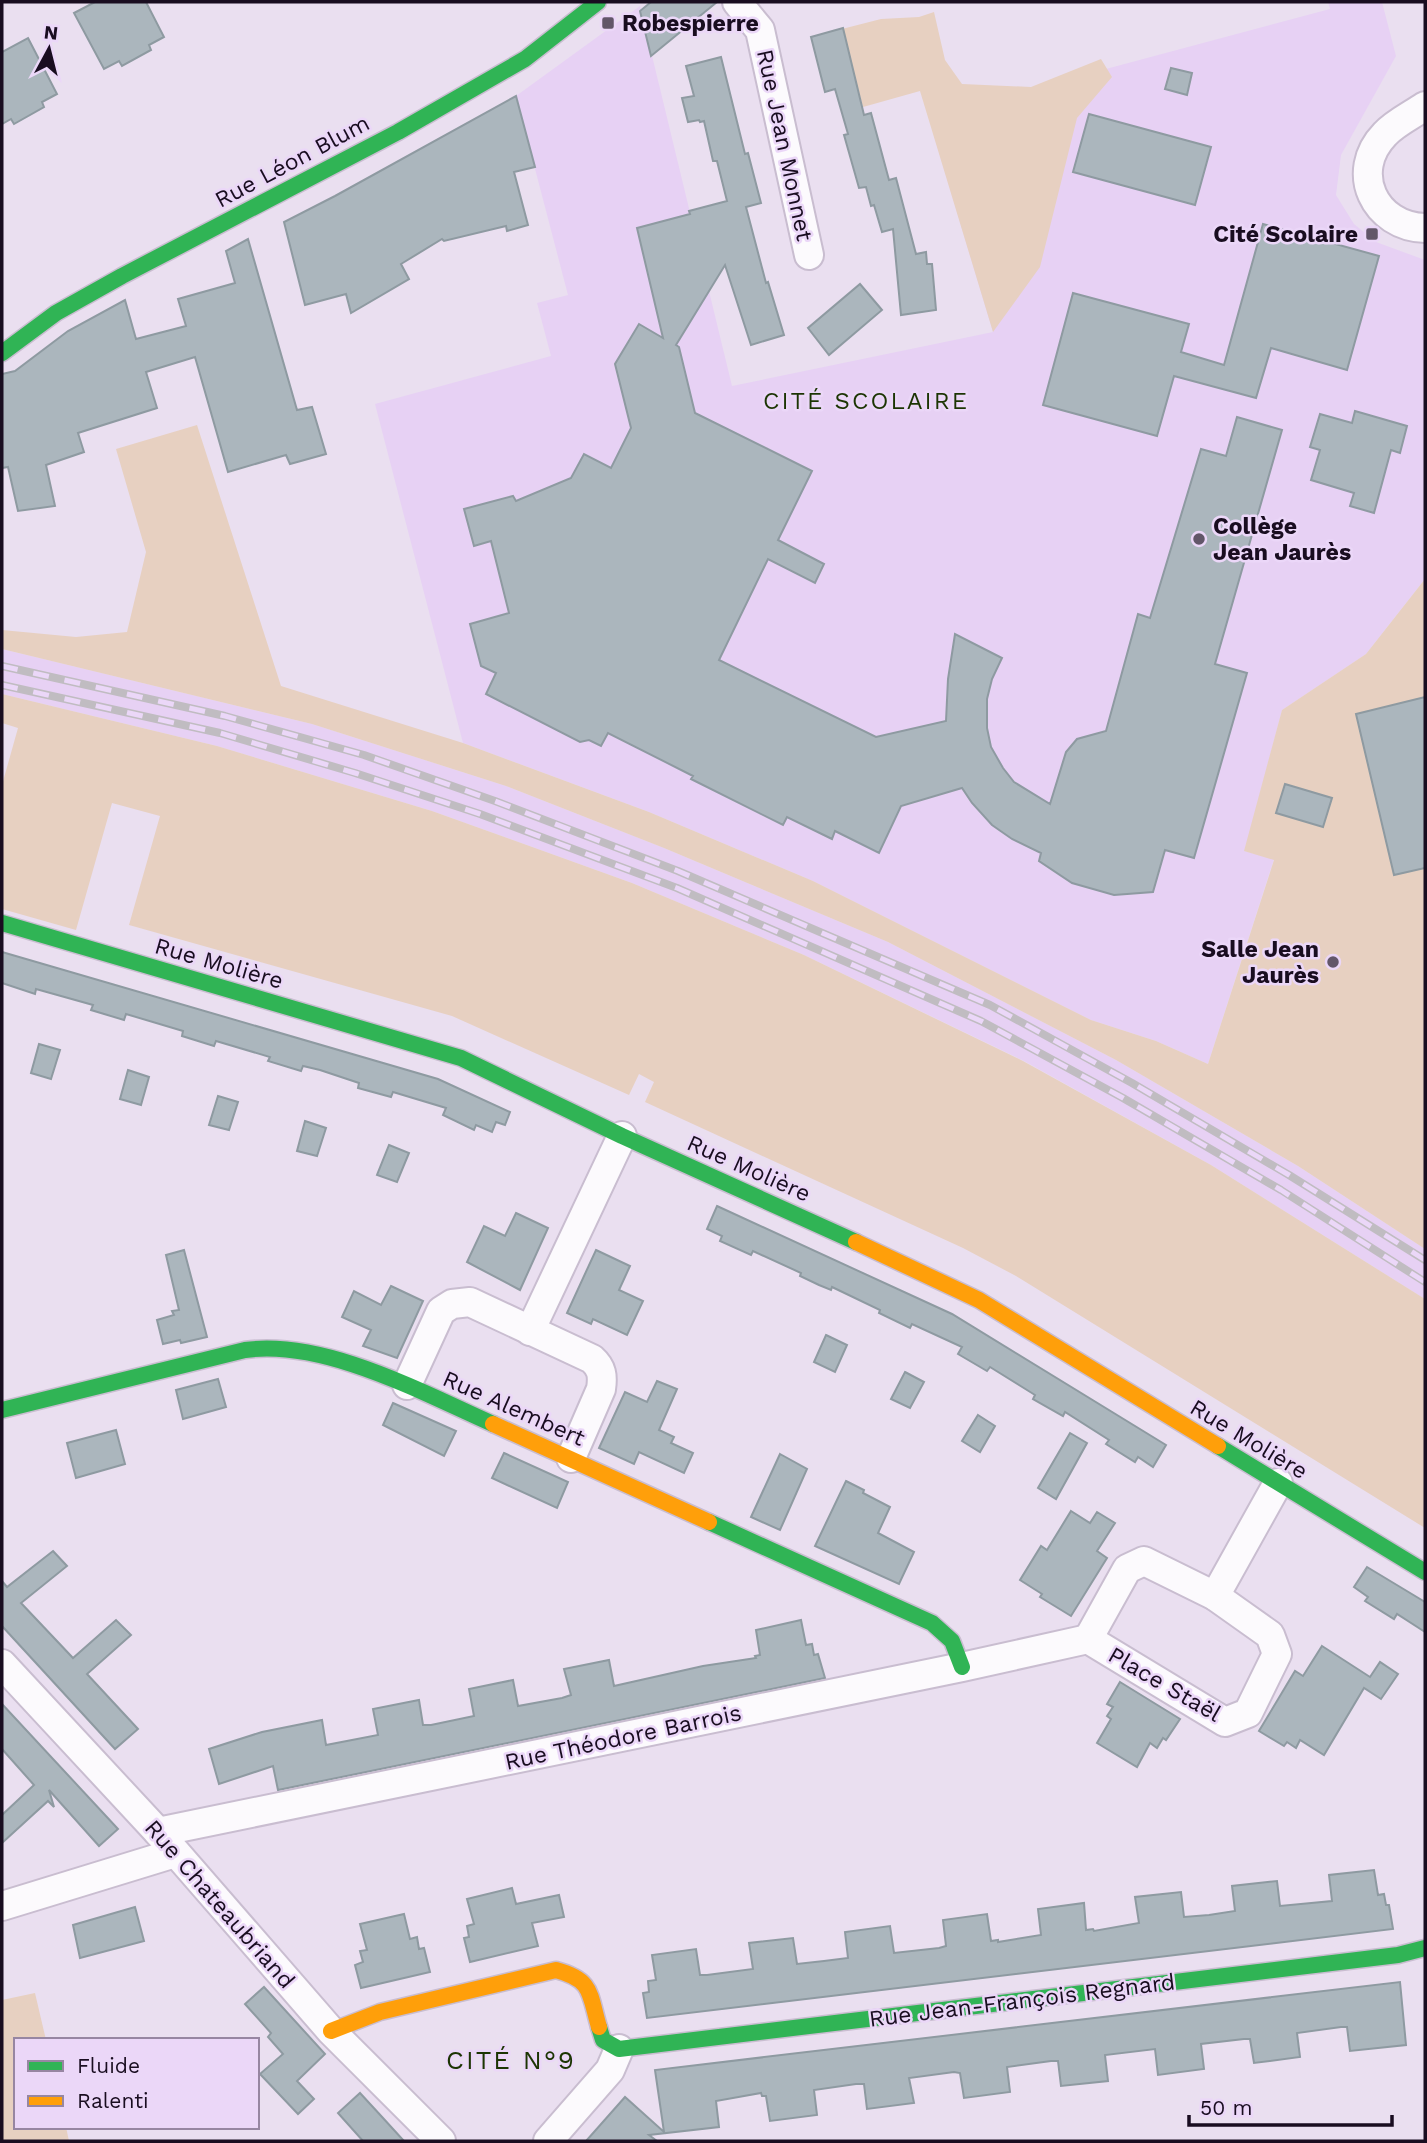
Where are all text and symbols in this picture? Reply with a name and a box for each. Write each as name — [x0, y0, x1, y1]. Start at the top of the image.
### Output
place label: Robespierre — [622, 10, 759, 37]
north arrow — [14, 14, 84, 84]
marker: Robespierre — [600, 15, 616, 31]
text: N — [43, 20, 59, 45]
street label: Rue Jean Monnet — [751, 47, 818, 244]
street label: Rue Léon Blum — [210, 109, 374, 214]
place label: Cité Scolaire — [1213, 221, 1358, 248]
marker: Cité Scolaire — [1364, 226, 1380, 242]
district label: CITÉ SCOLAIRE — [763, 387, 969, 415]
place label: Collège Jean Jaurès — [1213, 513, 1351, 566]
marker: Collège Jean Jaurès — [1191, 531, 1207, 547]
street label: Rue Molière — [152, 932, 286, 995]
place label: Salle Jean Jaurès — [1201, 936, 1319, 989]
marker: Salle Jean Jaurès — [1325, 954, 1341, 970]
street label: Rue Molière — [683, 1129, 815, 1208]
street label: Rue Alembert — [438, 1365, 589, 1452]
street label: Rue Molière — [1185, 1394, 1312, 1485]
street label: Place Staël — [1104, 1641, 1226, 1728]
street label: Rue Théodore Barrois — [502, 1699, 744, 1776]
street label: Rue Chateaubriand — [139, 1814, 300, 1994]
street label: Rue Jean-François Regnard — [867, 1968, 1177, 2033]
legend — [14, 2038, 259, 2129]
district label: CITÉ N°9 — [446, 2045, 576, 2075]
text: Fluide — [77, 2053, 140, 2078]
scale bar — [1189, 2084, 1392, 2128]
text: Ralenti — [77, 2088, 149, 2113]
text: 50 m — [1200, 2095, 1252, 2120]

